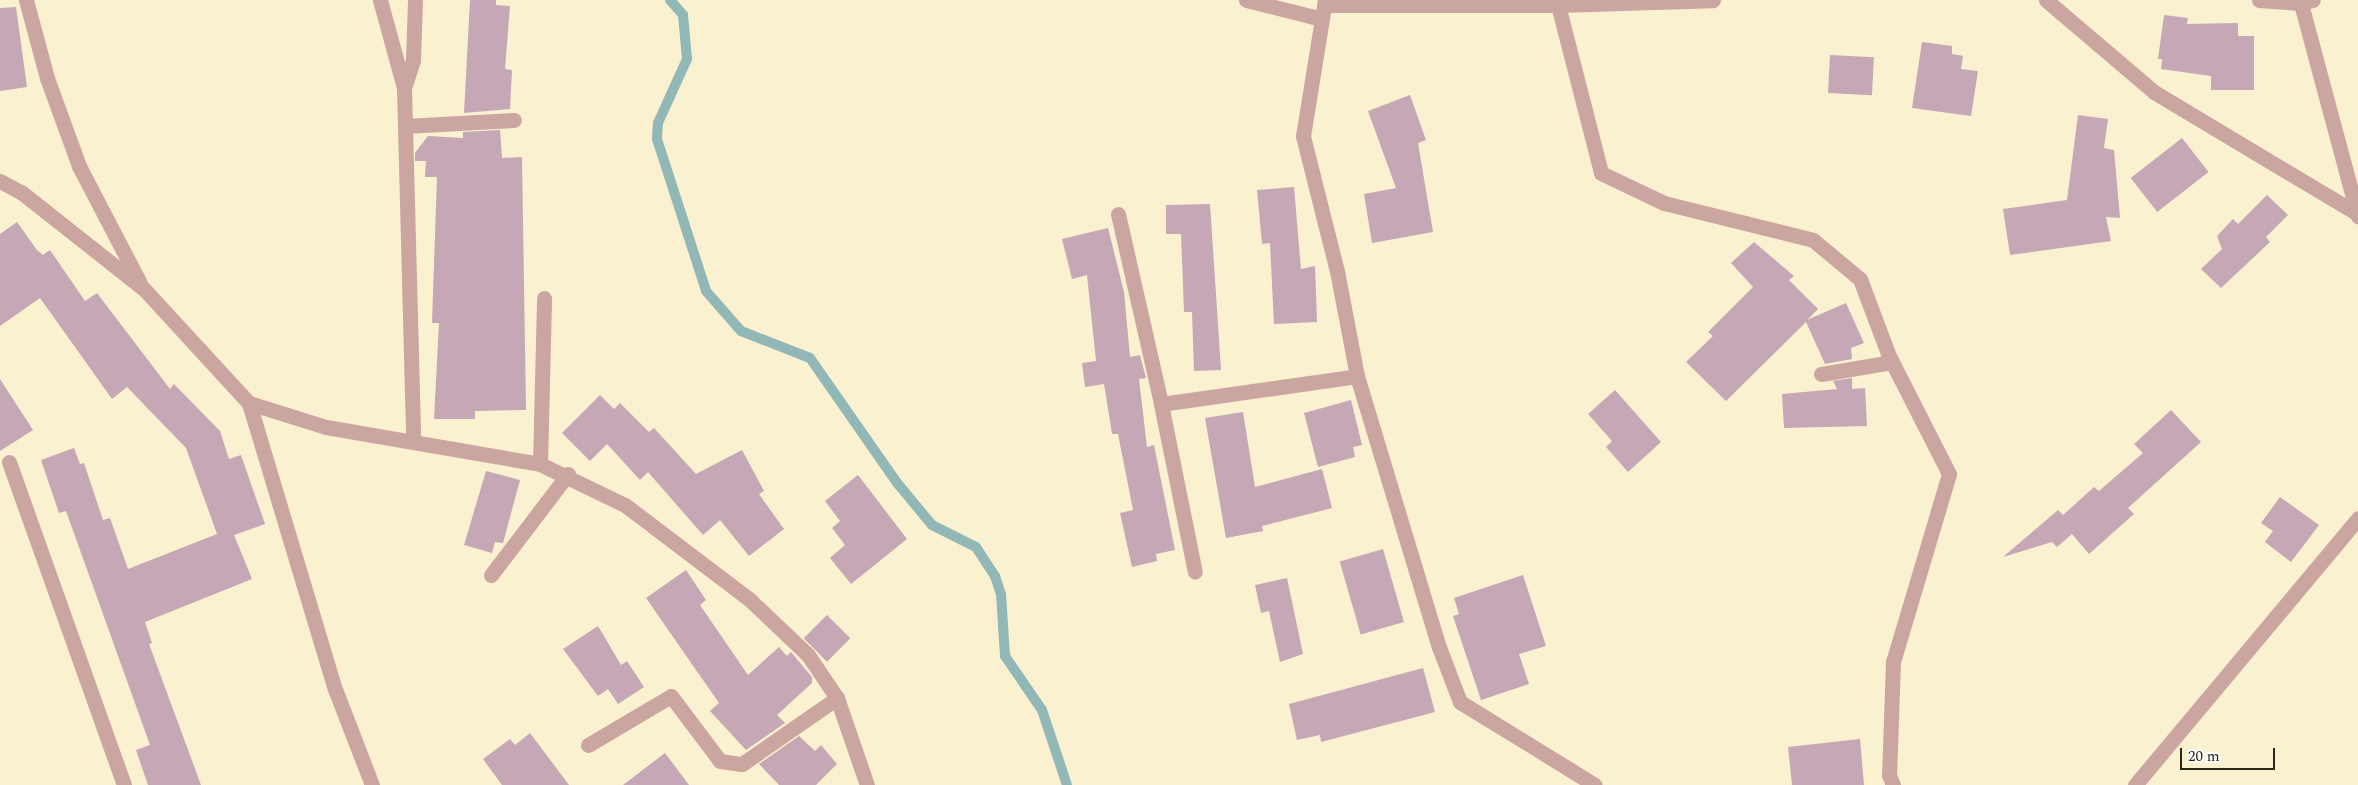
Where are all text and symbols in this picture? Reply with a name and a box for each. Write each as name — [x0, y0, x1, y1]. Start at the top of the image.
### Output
scale bar — [2183, 738, 2278, 770]
text: 20 m — [2188, 745, 2220, 768]

